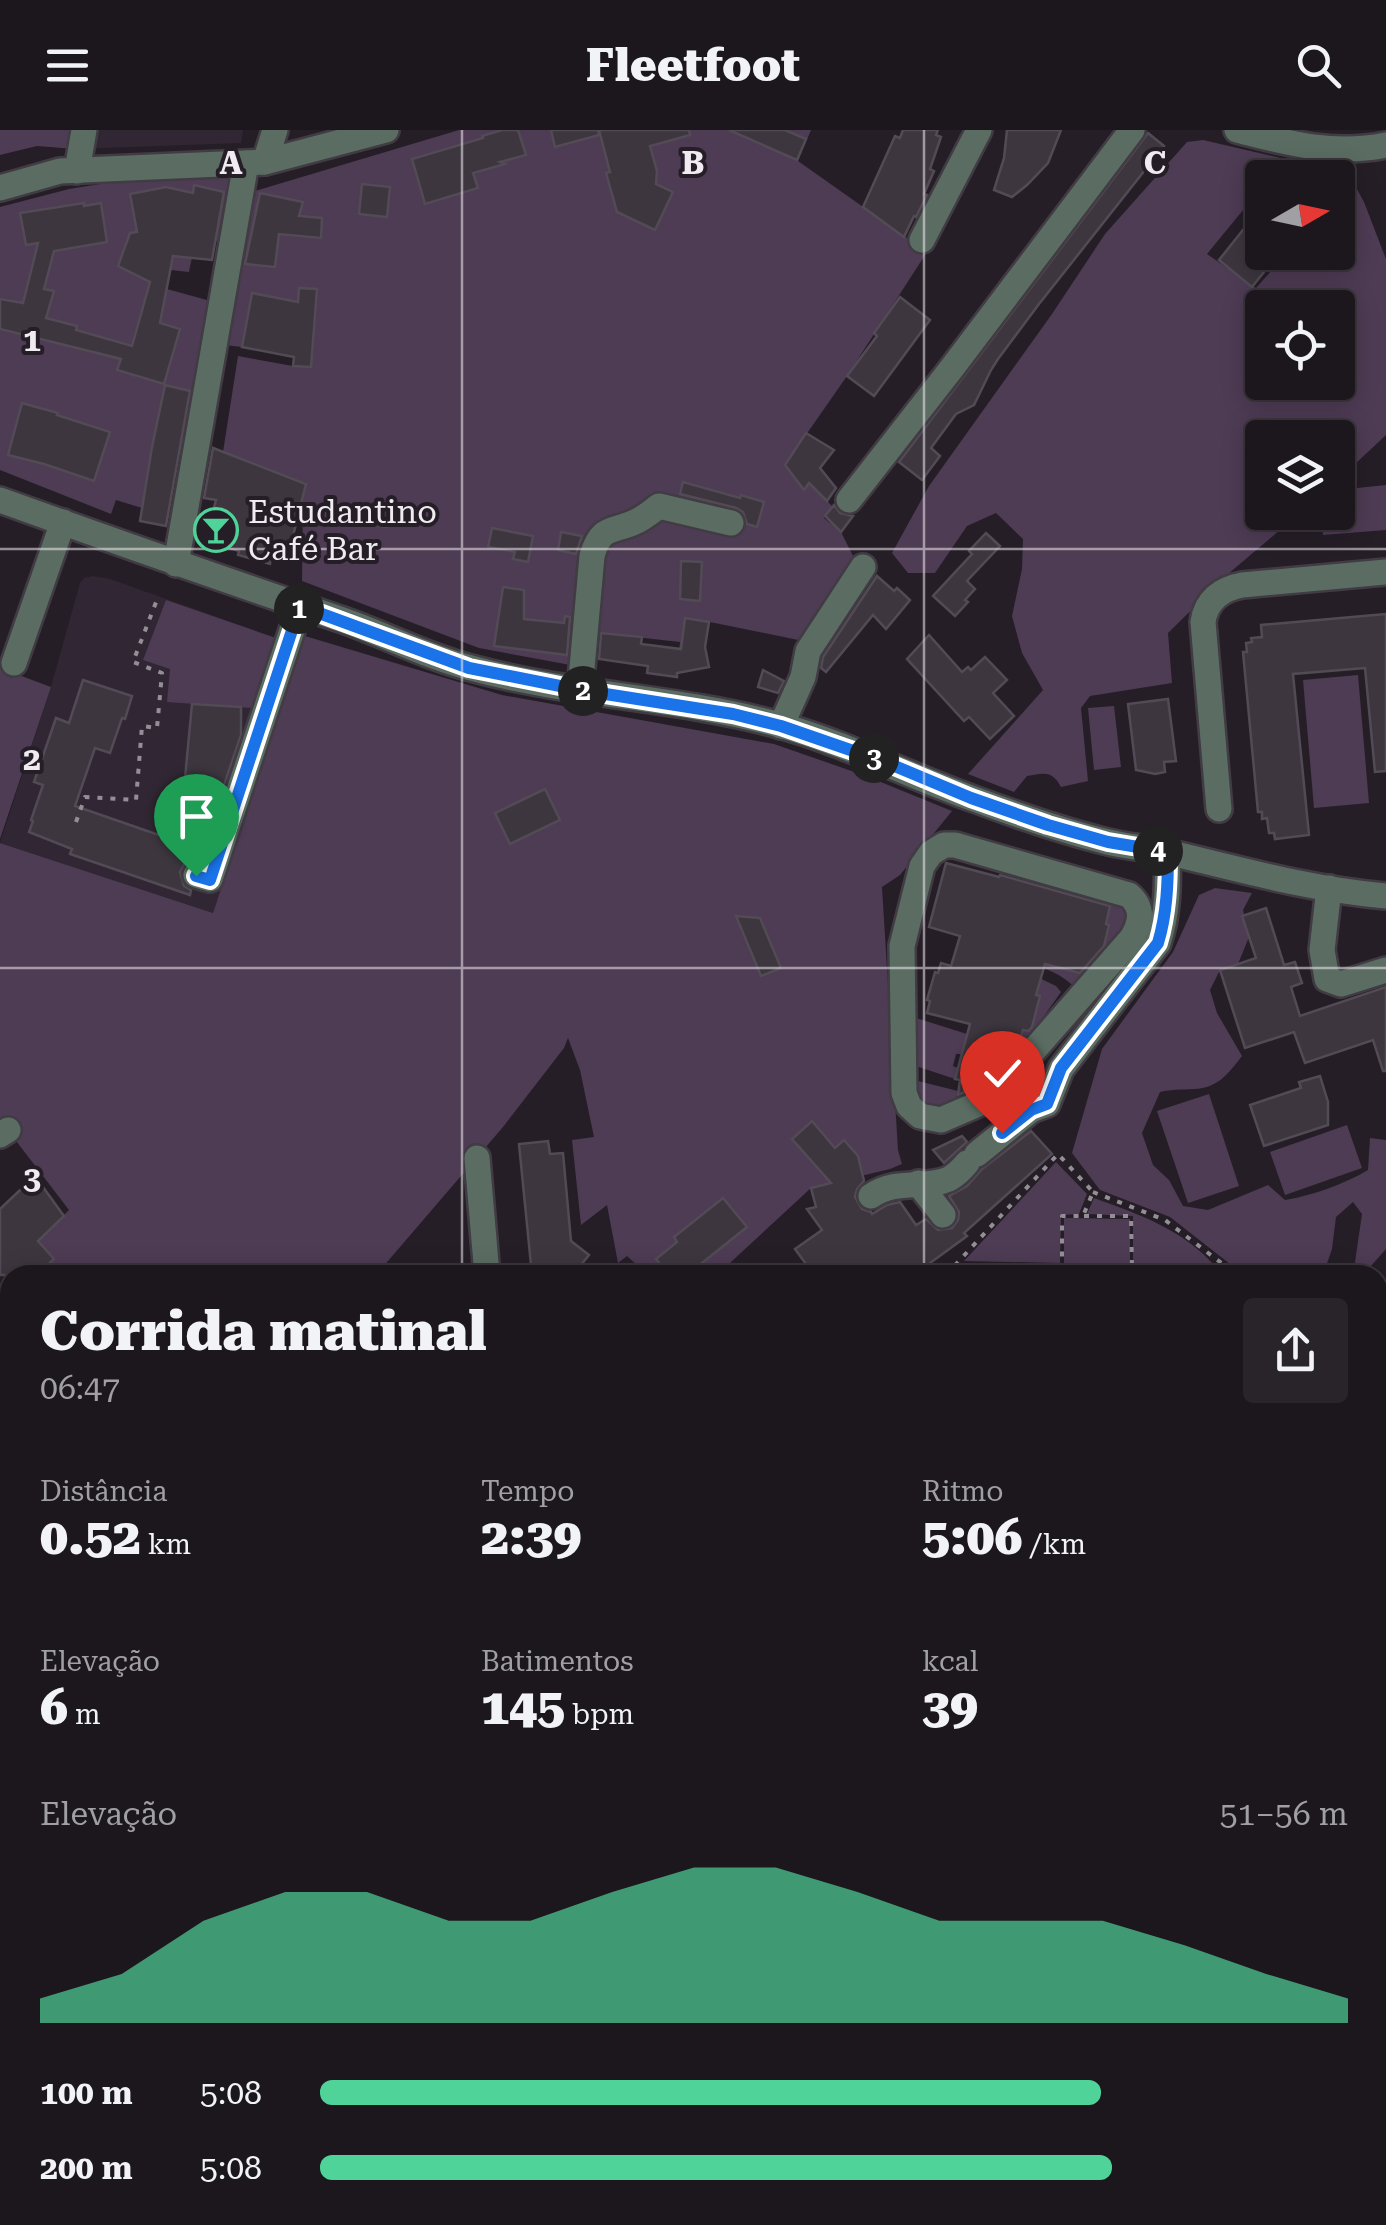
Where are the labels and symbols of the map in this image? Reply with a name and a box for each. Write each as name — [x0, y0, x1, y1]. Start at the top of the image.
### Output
text: A — [219, 144, 243, 182]
text: B — [681, 144, 705, 182]
text: C — [1144, 144, 1166, 182]
north arrow — [1245, 160, 1355, 270]
text: 1 — [23, 321, 41, 359]
place label: Estudantino Café Bar — [248, 493, 437, 568]
bar icon: Estudantino Café Bar — [193, 507, 239, 553]
pin: 1 — [274, 584, 324, 634]
pin: 2 — [558, 666, 608, 716]
pin: 3 — [849, 733, 899, 783]
text: 2 — [23, 740, 41, 778]
pin — [154, 774, 239, 877]
pin: 4 — [1133, 826, 1183, 876]
pin — [960, 1031, 1045, 1134]
text: 3 — [23, 1159, 41, 1197]

